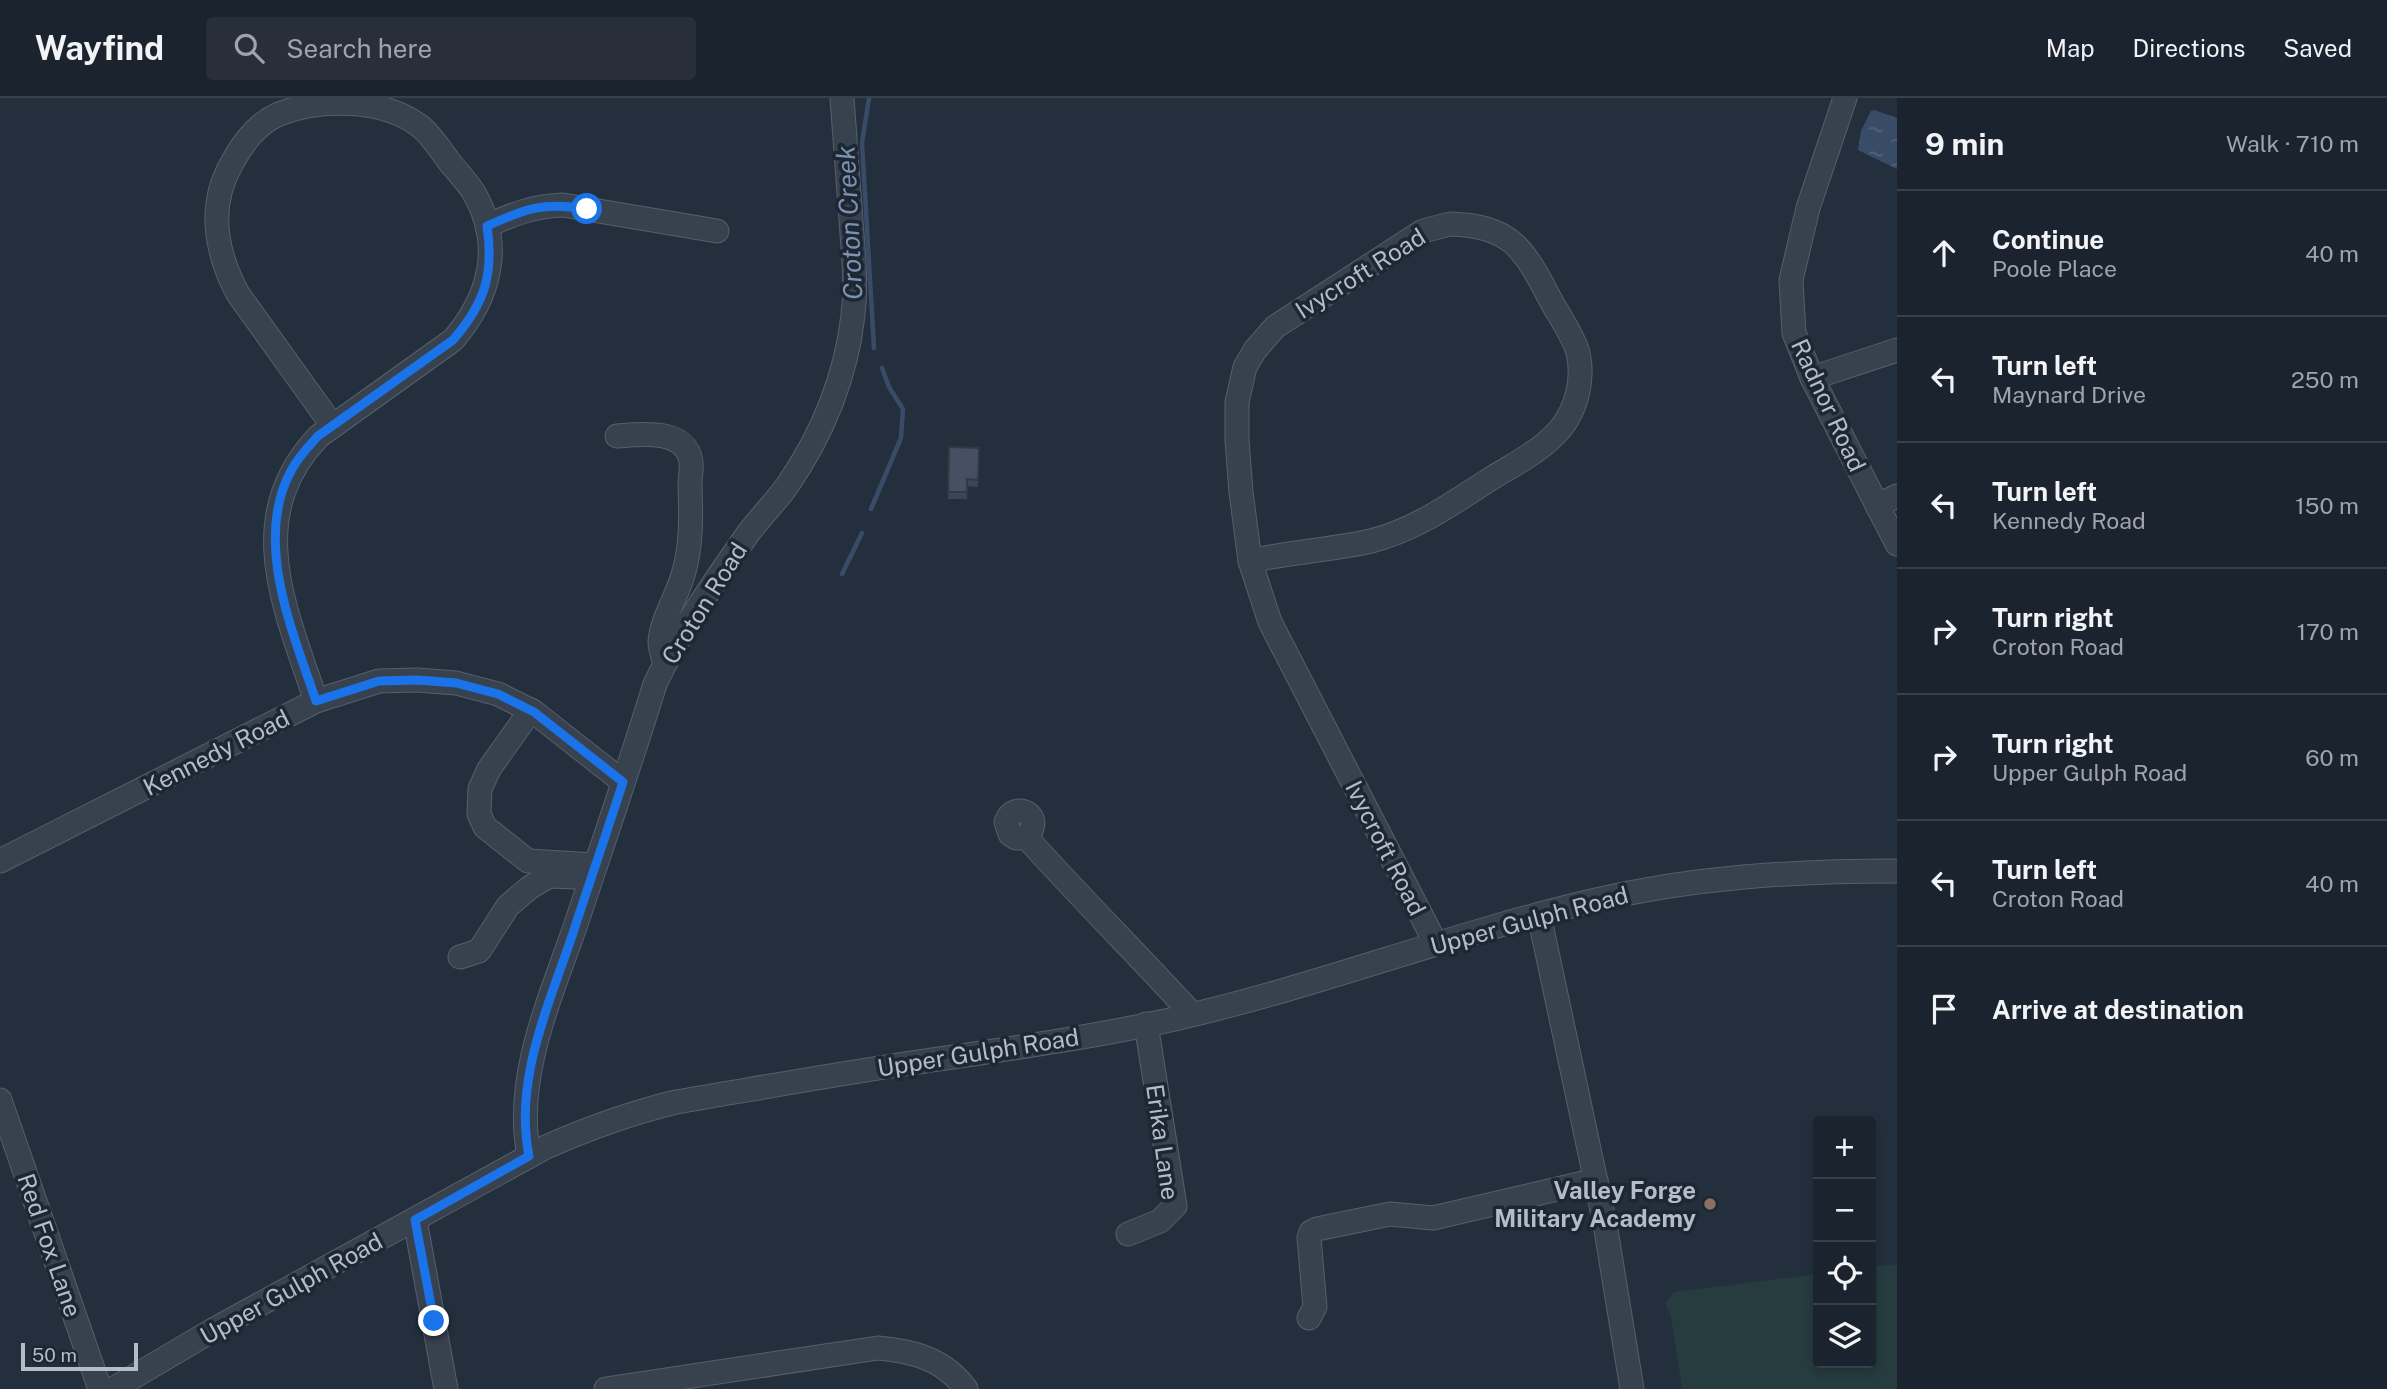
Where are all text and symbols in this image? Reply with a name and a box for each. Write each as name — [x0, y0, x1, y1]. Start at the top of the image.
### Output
search box — [206, 17, 696, 80]
text: Wayfind — [35, 29, 164, 67]
icon: search — [230, 29, 268, 67]
text: Search here — [286, 33, 432, 64]
text: Map — [2046, 34, 2095, 62]
text: Directions — [2133, 34, 2245, 62]
text: Saved — [2283, 34, 2352, 62]
text: 9 min — [1925, 126, 2004, 162]
text: Walk · 710 m — [2226, 130, 2359, 157]
water label: Croton Creek — [829, 145, 869, 301]
route start — [571, 193, 602, 224]
street label: Ivycroft Road — [1290, 222, 1430, 324]
text: Continue — [1992, 224, 2104, 255]
icon: ahead — [1925, 234, 1963, 272]
text: 40 m — [2305, 240, 2359, 267]
text: Poole Place — [1992, 255, 2117, 282]
street label: Radnor Road — [1786, 334, 1872, 476]
text: Turn left — [1992, 350, 2097, 381]
icon: left — [1925, 360, 1963, 398]
text: 250 m — [2291, 366, 2359, 393]
text: Maynard Drive — [1992, 381, 2146, 408]
text: Turn left — [1992, 476, 2097, 507]
icon: left — [1925, 486, 1963, 524]
text: 150 m — [2295, 492, 2359, 519]
text: Kennedy Road — [1992, 507, 2146, 534]
street label: Croton Road — [656, 537, 752, 669]
text: Turn right — [1992, 602, 2114, 633]
icon: right — [1925, 612, 1963, 650]
text: 170 m — [2297, 618, 2359, 645]
text: Croton Road — [1992, 633, 2124, 660]
street label: Kennedy Road — [138, 703, 294, 801]
text: Turn right — [1992, 728, 2114, 759]
icon: right — [1925, 738, 1963, 776]
text: 60 m — [2305, 744, 2359, 771]
text: Upper Gulph Road — [1992, 759, 2187, 786]
street label: Ivycroft Road — [1340, 776, 1432, 920]
text: Turn left — [1992, 854, 2097, 885]
icon: left — [1925, 864, 1963, 902]
text: 40 m — [2305, 870, 2359, 897]
street label: Upper Gulph Road — [1427, 880, 1631, 960]
text: Croton Road — [1992, 885, 2124, 912]
icon: arrive — [1925, 990, 1963, 1028]
text: Arrive at destination — [1992, 994, 2244, 1025]
street label: Upper Gulph Road — [875, 1022, 1081, 1082]
street label: Erika Lane — [1141, 1082, 1185, 1202]
map controls — [1813, 1116, 1876, 1368]
button: + — [1813, 1116, 1876, 1179]
street label: Red Fox Lane — [12, 1170, 88, 1320]
place label: Valley Forge Military Academy — [1494, 1176, 1696, 1232]
button: − — [1813, 1179, 1876, 1242]
marker: Valley Forge Military Academy — [1702, 1196, 1718, 1212]
street label: Upper Gulph Road — [195, 1226, 387, 1350]
button: locate — [1813, 1242, 1876, 1305]
route end — [418, 1305, 449, 1336]
button: layers — [1813, 1305, 1876, 1368]
scale bar — [21, 1340, 138, 1372]
text: 50 m — [32, 1344, 77, 1366]

